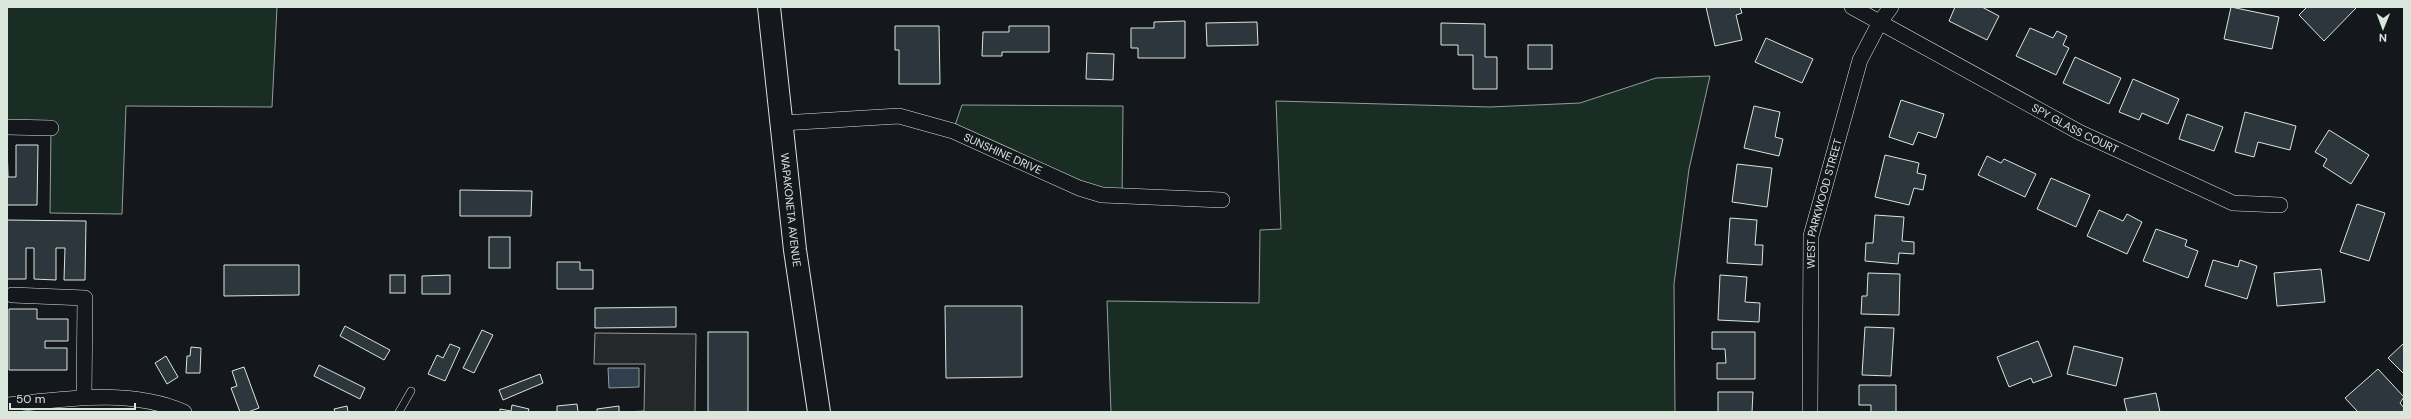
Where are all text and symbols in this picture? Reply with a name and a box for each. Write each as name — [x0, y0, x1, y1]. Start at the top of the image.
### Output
north arrow — [2363, 8, 2403, 48]
text: N — [2379, 31, 2387, 45]
street label: SPY GLASS COURT — [2029, 100, 2121, 156]
street label: SUNSHINE DRIVE — [961, 130, 1044, 177]
street label: WEST PARKWOOD STREET — [1804, 137, 1845, 269]
street label: WAPAKONETA AVENUE — [778, 152, 804, 268]
scale bar — [10, 385, 135, 411]
text: 50 m — [16, 391, 45, 407]

